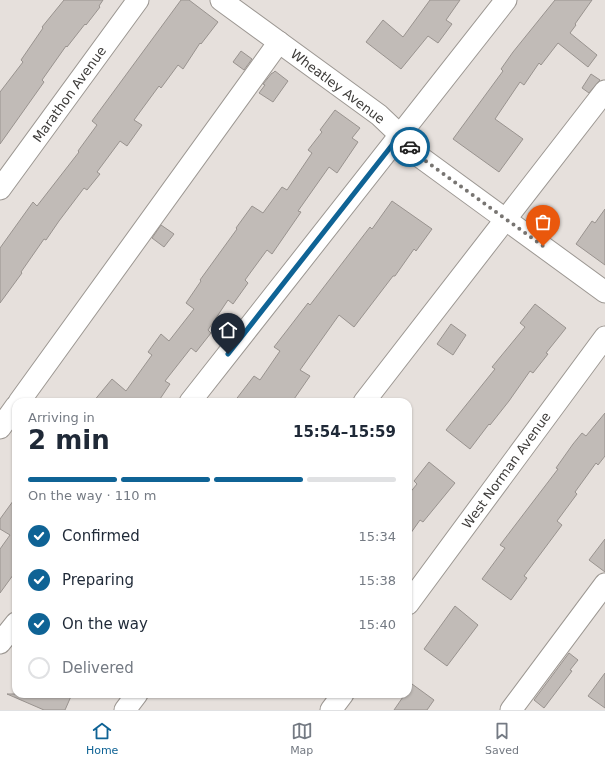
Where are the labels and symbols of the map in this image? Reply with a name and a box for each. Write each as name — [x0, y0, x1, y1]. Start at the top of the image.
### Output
street label: Marathon Avenue — [30, 44, 109, 145]
street label: Wheatley Avenue — [288, 46, 388, 127]
courier — [390, 127, 430, 167]
pin — [526, 205, 560, 246]
pin — [211, 313, 245, 354]
street label: West Norman Avenue — [459, 409, 554, 531]

